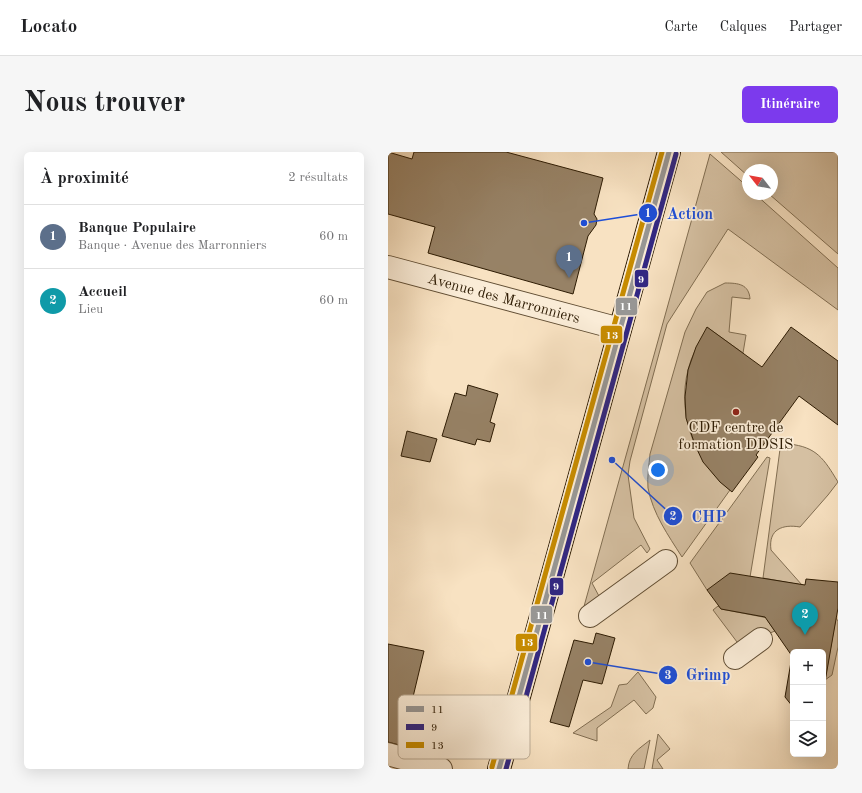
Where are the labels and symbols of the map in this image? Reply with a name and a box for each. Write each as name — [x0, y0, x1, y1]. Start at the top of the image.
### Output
north arrow — [742, 164, 778, 200]
callout: Action — [638, 199, 721, 227]
text: Action — [667, 207, 713, 223]
text: 1 — [645, 208, 651, 220]
pin: 1 — [556, 245, 582, 278]
line badge: 9 — [634, 269, 649, 288]
street label: Avenue des Marronniers — [426, 272, 581, 327]
text: 9 — [638, 275, 644, 286]
line badge: 11 — [615, 297, 638, 316]
text: 11 — [620, 302, 632, 313]
line badge: 13 — [600, 325, 623, 344]
text: 13 — [606, 331, 618, 342]
marker: CDF centre de formation DDSIS — [731, 407, 741, 417]
place label: CDF centre de formation DDSIS — [679, 421, 793, 453]
your location — [648, 460, 668, 480]
callout: CHP — [663, 502, 734, 530]
text: CHP — [692, 510, 726, 526]
text: 2 — [670, 511, 677, 523]
line badge: 9 — [549, 577, 564, 596]
text: 9 — [553, 582, 559, 593]
pin: 2 — [792, 602, 818, 635]
line badge: 11 — [530, 605, 553, 624]
text: 11 — [536, 611, 548, 622]
line badge: 13 — [515, 633, 538, 652]
text: 13 — [521, 638, 533, 649]
callout: Grimp — [658, 661, 739, 689]
text: Grimp — [686, 668, 730, 684]
text: 3 — [665, 670, 672, 682]
legend — [398, 695, 530, 759]
text: 11 — [431, 705, 444, 716]
text: 9 — [431, 723, 437, 734]
text: 13 — [431, 741, 444, 752]

